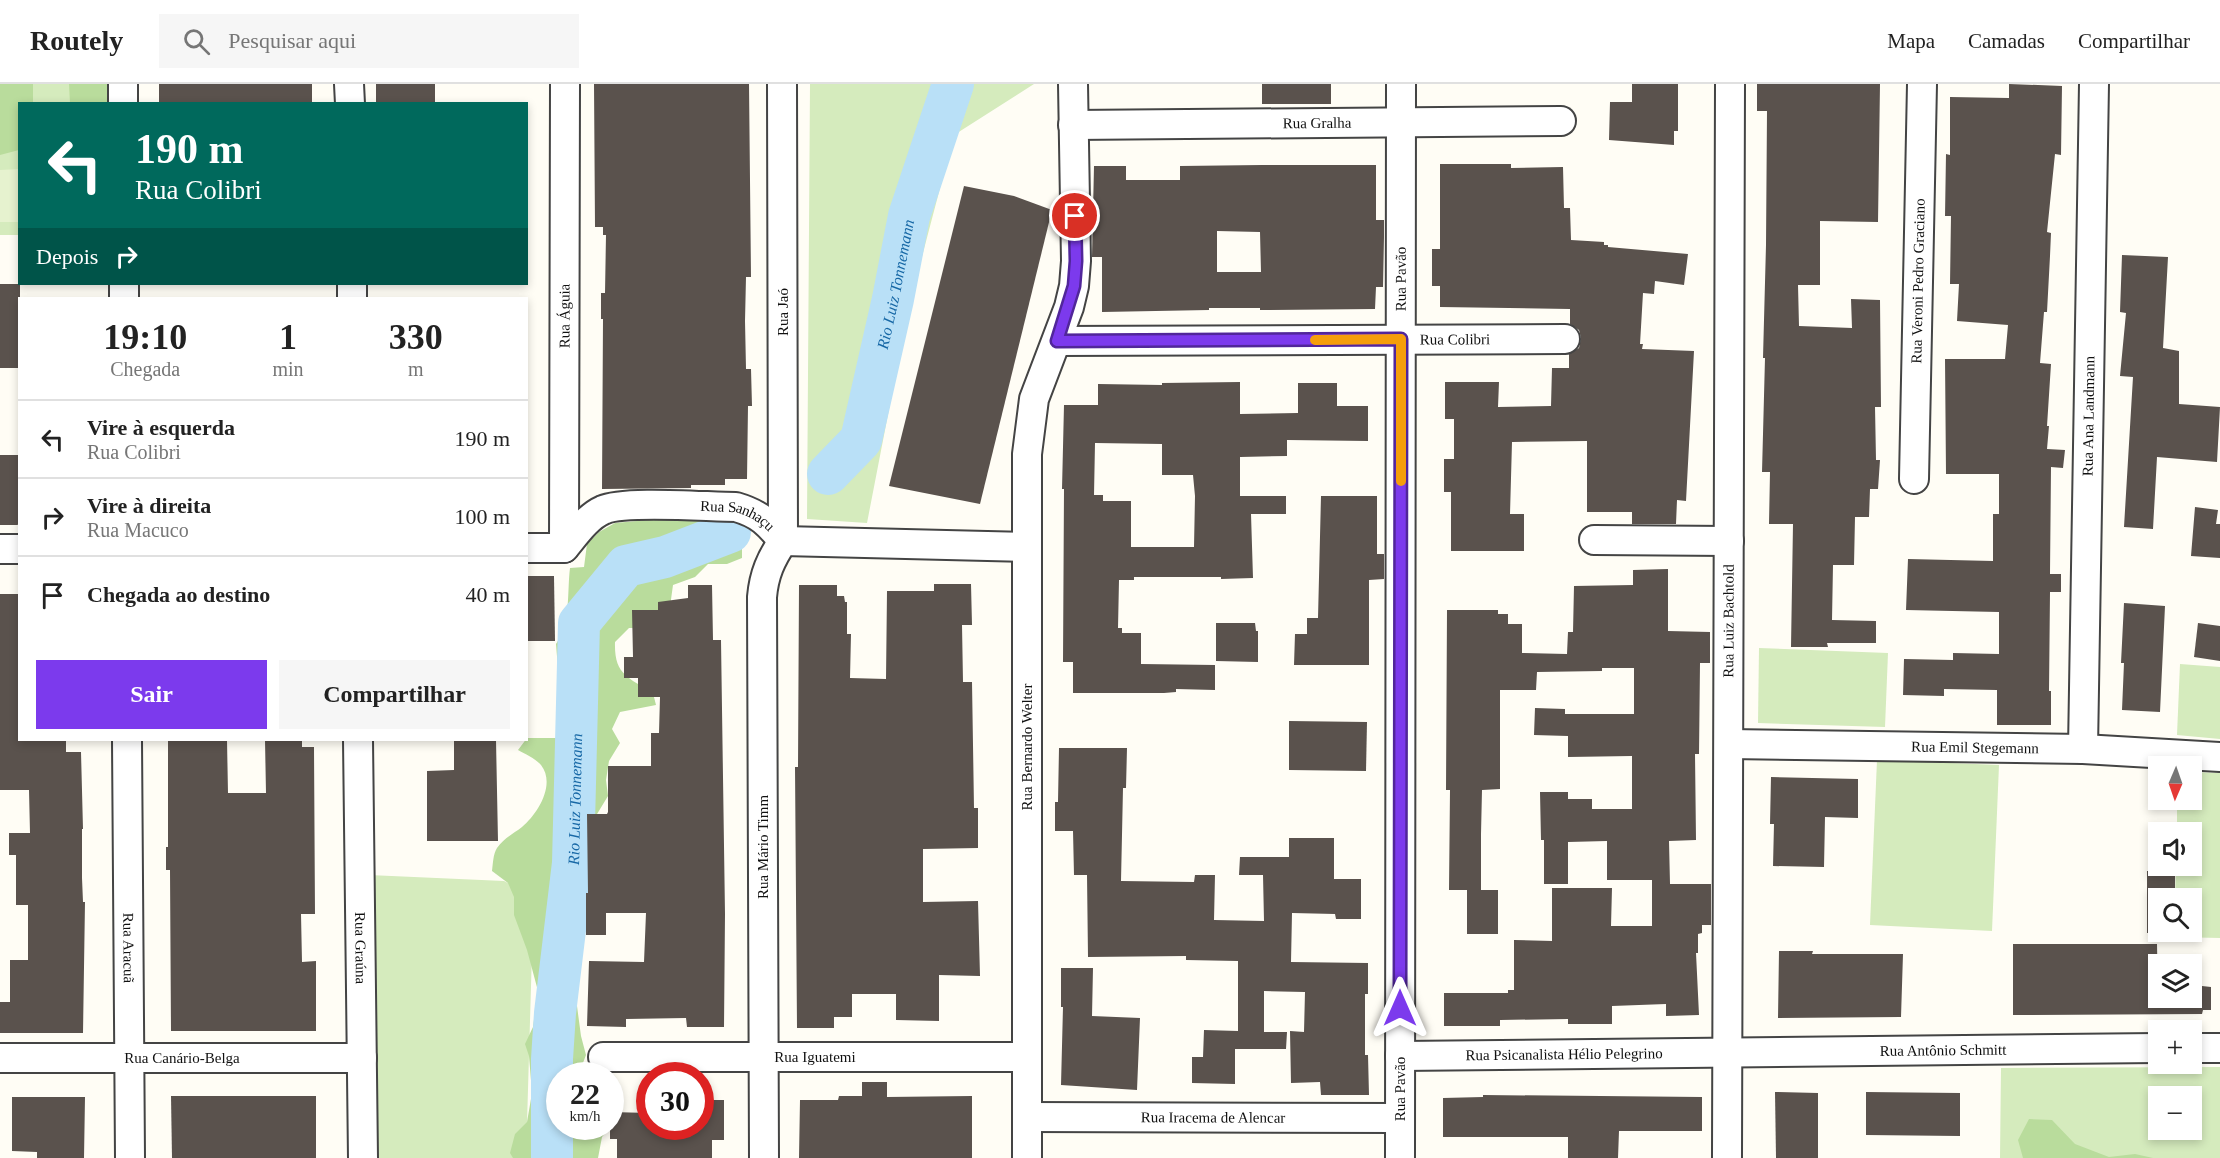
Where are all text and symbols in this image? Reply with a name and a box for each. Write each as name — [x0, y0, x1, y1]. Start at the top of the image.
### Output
search box — [159, 14, 579, 68]
text: Routely — [30, 25, 123, 56]
icon: search — [180, 25, 213, 58]
text: Pesquisar aqui — [228, 28, 356, 53]
text: Mapa — [1887, 29, 1935, 53]
text: Camadas — [1968, 29, 2045, 53]
text: Compartilhar — [2078, 29, 2190, 53]
street label: Rua Gralha — [1283, 115, 1352, 131]
icon: left — [36, 126, 114, 204]
text: 190 m — [135, 126, 244, 172]
text: Rua Colibri — [135, 175, 262, 205]
pin — [1049, 190, 1100, 241]
street label: Rua Veroni Pedro Graciano — [1908, 198, 1928, 364]
icon: arrive — [1058, 199, 1091, 232]
water label: Rio Luiz Tonnemann — [874, 218, 917, 352]
icon: right — [110, 240, 143, 273]
text: Depois — [36, 244, 98, 269]
street label: Rua Pavão — [1393, 247, 1409, 311]
street label: Rua Águia — [556, 283, 573, 348]
street label: Rua Jaó — [775, 288, 791, 336]
text: 19:10 — [103, 317, 187, 357]
text: 1 — [279, 317, 297, 357]
text: 330 — [389, 317, 443, 357]
street label: Rua Colibri — [1420, 331, 1490, 348]
street label: Rua Ana Landmann — [2080, 355, 2098, 476]
text: Chegada — [110, 358, 180, 380]
text: min — [272, 358, 304, 380]
text: m — [408, 358, 424, 380]
text: Vire à esquerda — [87, 415, 235, 440]
icon: left — [36, 423, 69, 456]
text: 190 m — [454, 426, 510, 451]
text: Rua Colibri — [87, 441, 181, 463]
text: Vire à direita — [87, 493, 211, 518]
street label: Rua Sanhaçu — [700, 498, 778, 535]
icon: right — [36, 501, 69, 534]
text: 100 m — [454, 504, 510, 529]
text: Rua Macuco — [87, 519, 189, 541]
street label: Rua Luiz Bachtold — [1720, 564, 1737, 678]
icon: arrive — [36, 579, 69, 612]
text: Chegada ao destino — [87, 582, 270, 607]
text: 40 m — [465, 582, 510, 607]
button: Sair — [36, 660, 267, 729]
button: Compartilhar — [279, 660, 510, 729]
street label: Rua Bernardo Welter — [1019, 684, 1035, 810]
water label: Rio Luiz Tonnemann — [565, 733, 585, 866]
street label: Rua Emil Stegemann — [1911, 739, 2039, 756]
north arrow — [2148, 756, 2202, 810]
map controls — [2148, 756, 2202, 1140]
street label: Rua Mário Timm — [755, 795, 771, 899]
button: sound — [2148, 822, 2202, 876]
button: search — [2148, 888, 2202, 942]
street label: Rua Graúna — [352, 912, 369, 984]
street label: Rua Aracuã — [120, 913, 137, 984]
button: layers — [2148, 954, 2202, 1008]
position arrow — [1368, 976, 1432, 1040]
button: + — [2148, 1020, 2202, 1074]
street label: Rua Antônio Schmitt — [1880, 1042, 2007, 1059]
street label: Rua Psicanalista Hélio Pelegrino — [1465, 1045, 1663, 1063]
street label: Rua Iguatemi — [774, 1049, 856, 1065]
street label: Rua Canário-Belga — [124, 1050, 240, 1066]
street label: Rua Pavão — [1392, 1057, 1408, 1121]
speed limit sign: 30 — [636, 1062, 714, 1140]
text: 22 — [570, 1077, 600, 1110]
button: − — [2148, 1086, 2202, 1140]
text: km/h — [570, 1108, 600, 1124]
street label: Rua Iracema de Alencar — [1141, 1109, 1285, 1126]

